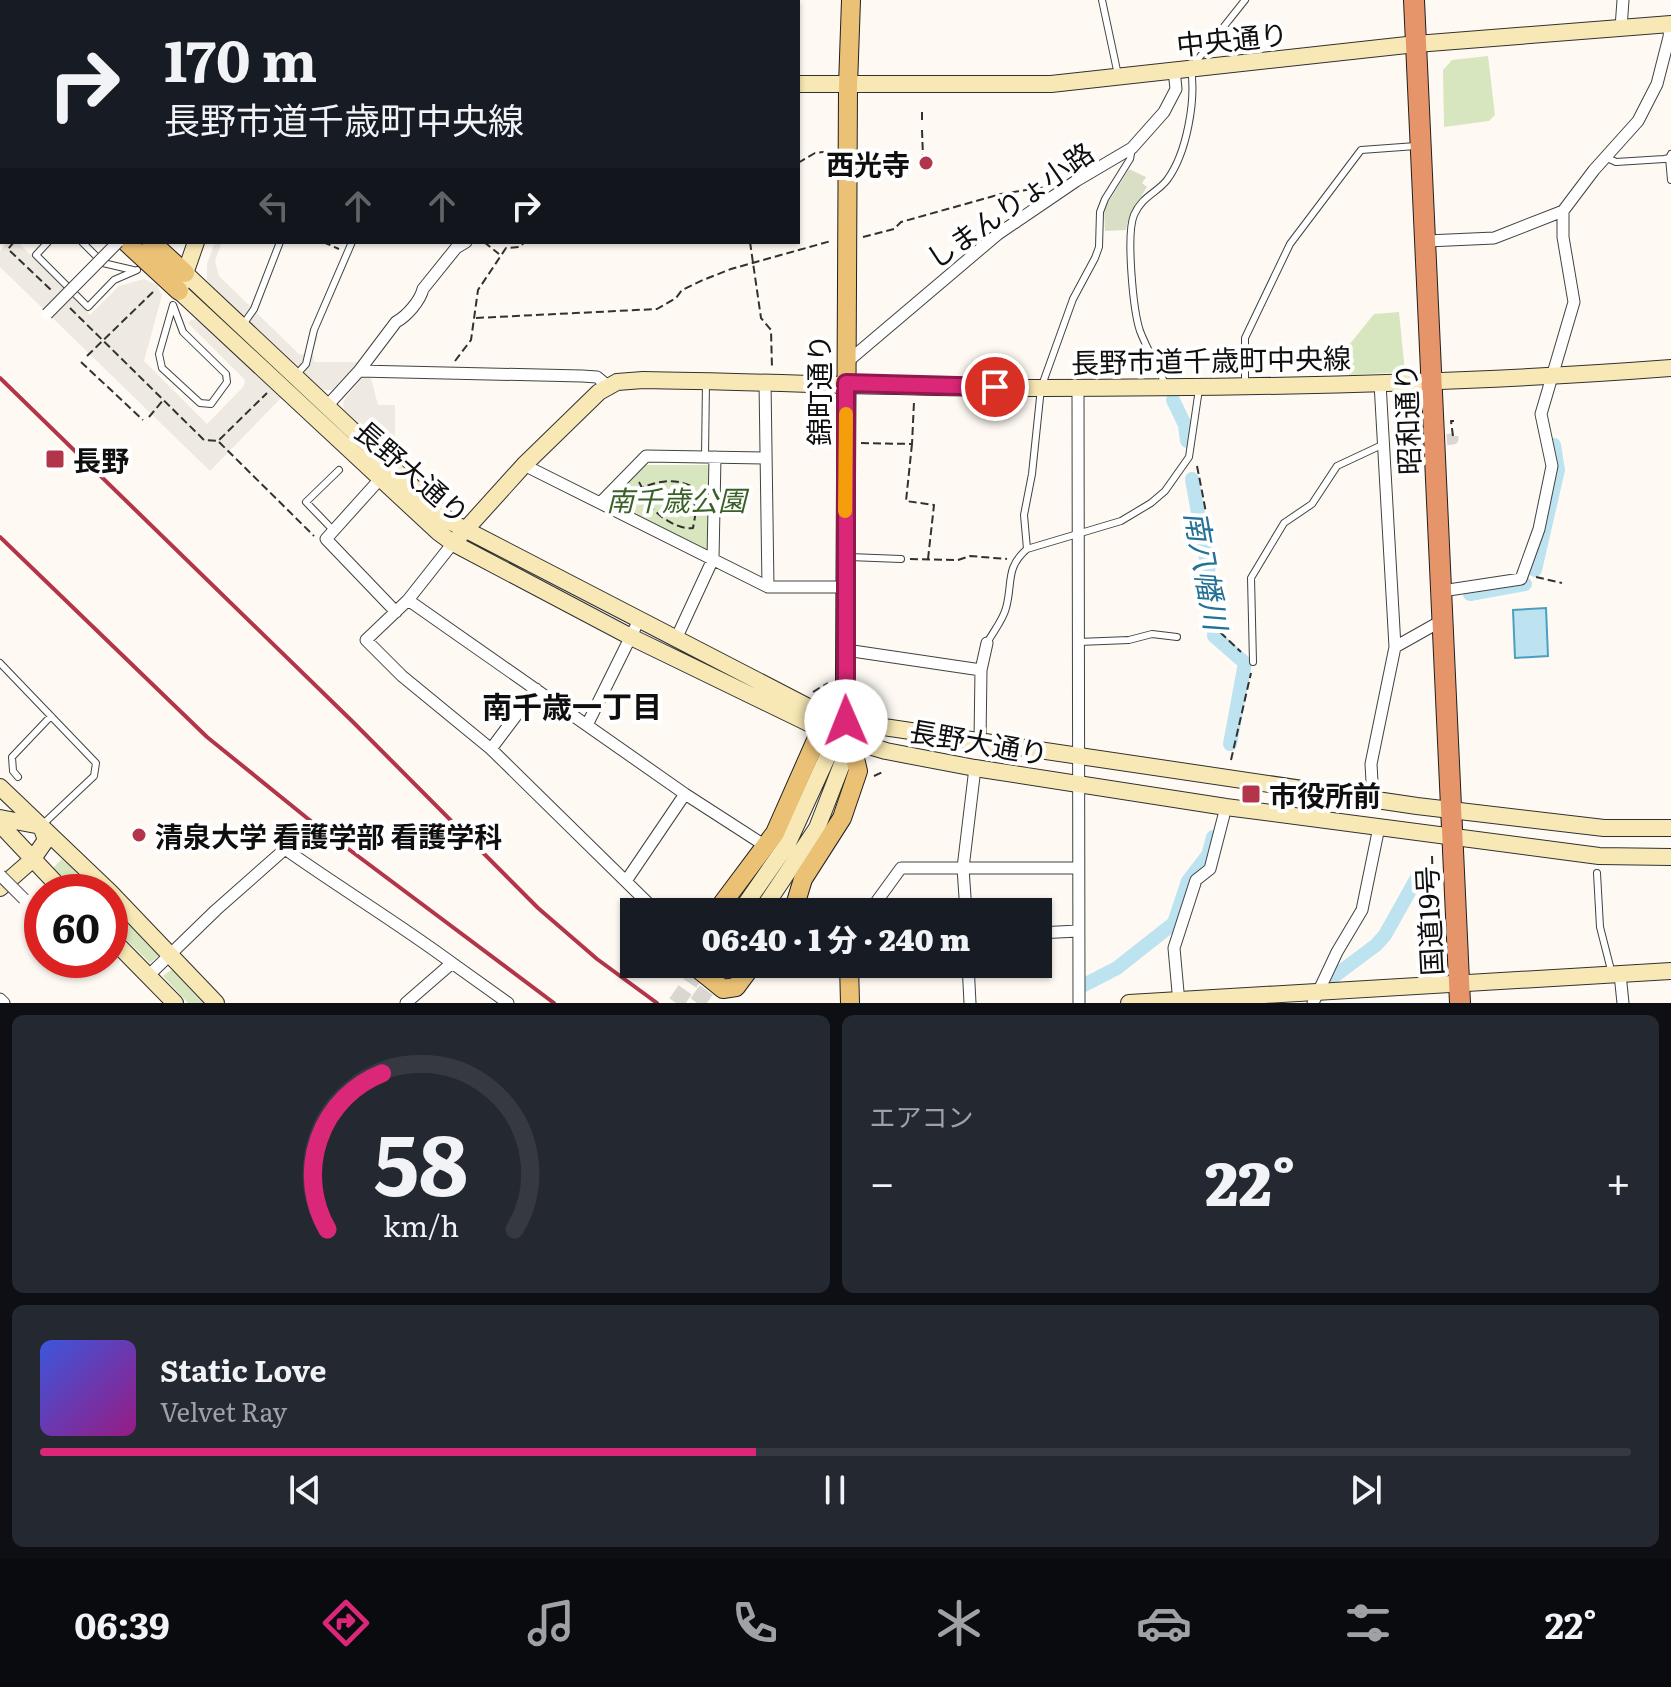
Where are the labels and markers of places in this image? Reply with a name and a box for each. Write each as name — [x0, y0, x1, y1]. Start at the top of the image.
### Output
place label: 西光寺 — [826, 142, 910, 184]
marker: 西光寺 — [917, 154, 935, 172]
pin — [961, 353, 1029, 421]
place label: 長野 — [73, 438, 129, 480]
marker: 長野 — [44, 448, 66, 470]
place label: 市役所前 — [1269, 773, 1381, 815]
marker: 市役所前 — [1240, 783, 1262, 805]
place label: 清泉大学 看護学部 看護学科 — [155, 814, 502, 856]
marker: 清泉大学 看護学部 看護学科 — [130, 826, 148, 844]

